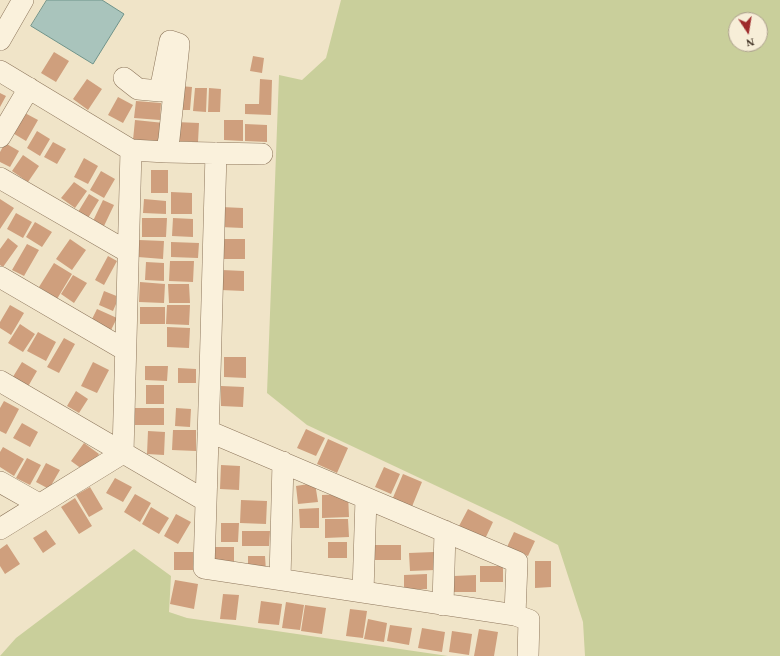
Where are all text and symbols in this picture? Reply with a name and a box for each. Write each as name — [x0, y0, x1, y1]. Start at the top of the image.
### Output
north arrow — [728, 12, 768, 52]
text: N — [745, 36, 755, 49]

